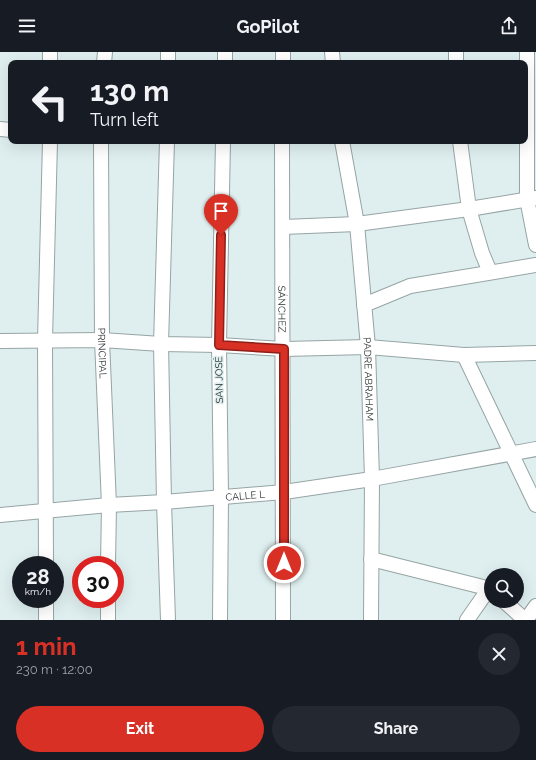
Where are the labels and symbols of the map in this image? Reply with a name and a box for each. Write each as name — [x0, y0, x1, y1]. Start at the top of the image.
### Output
pin — [204, 194, 238, 235]
street label: SÁNCHEZ — [277, 285, 288, 333]
street label: PRINCIPAL — [96, 328, 109, 379]
street label: PADRE ABRAHAM — [362, 337, 376, 421]
street label: SAN JOSÉ — [213, 356, 225, 404]
street label: CALLE L — [225, 488, 266, 502]
position arrow — [263, 542, 305, 584]
speed limit sign: 30 — [72, 556, 124, 608]

